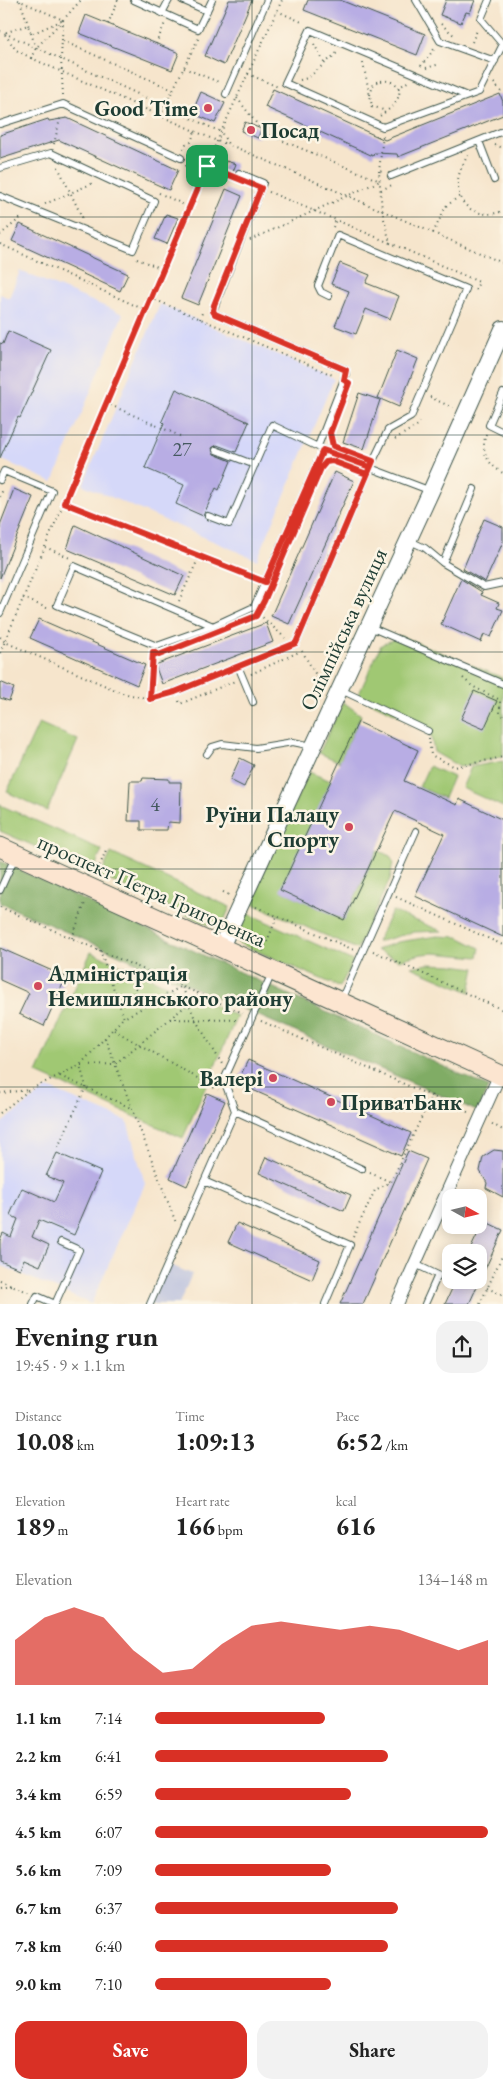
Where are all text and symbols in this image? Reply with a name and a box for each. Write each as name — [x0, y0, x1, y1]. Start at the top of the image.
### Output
place label: Good Time — [94, 94, 198, 123]
marker: Good Time — [202, 102, 214, 114]
place label: Посад — [261, 116, 320, 145]
marker: Посад — [245, 124, 257, 136]
pin — [186, 145, 228, 187]
icon: arrive — [193, 152, 221, 180]
house number: 27 — [172, 436, 192, 462]
street label: Олімпійська вулиця — [293, 543, 394, 715]
house number: 4 — [150, 791, 160, 817]
place label: Руїни Палацу Спорту — [205, 800, 339, 854]
marker: Руїни Палацу Спорту — [343, 821, 355, 833]
street label: проспект Петра Григоренка — [33, 827, 271, 954]
place label: Адміністрація Немишлянського району — [47, 959, 293, 1013]
marker: Адміністрація Немишлянського району — [32, 980, 44, 992]
place label: Валері — [200, 1064, 263, 1093]
marker: Валері — [267, 1072, 279, 1084]
place label: ПриватБанк — [341, 1088, 463, 1117]
marker: ПриватБанк — [325, 1096, 337, 1108]
north arrow — [442, 1189, 488, 1234]
map controls — [442, 1189, 487, 1289]
button: layers — [442, 1244, 487, 1289]
text: Evening run — [15, 1318, 158, 1354]
button: share — [436, 1321, 488, 1373]
text: 19:45 · 9 × 1.1 km — [15, 1355, 125, 1376]
text: Distance — [15, 1407, 62, 1425]
text: Time — [175, 1407, 205, 1425]
text: Pace — [336, 1407, 359, 1425]
text: 10.08 — [15, 1425, 74, 1457]
text: 1:09:13 — [175, 1425, 256, 1457]
text: 6:52 — [336, 1425, 382, 1457]
text: km — [74, 1436, 94, 1454]
text: /km — [382, 1436, 408, 1454]
text: Elevation — [15, 1492, 65, 1510]
text: Heart rate — [175, 1492, 230, 1510]
text: kcal — [336, 1492, 357, 1510]
text: 189 — [15, 1510, 55, 1542]
text: 166 — [175, 1510, 215, 1542]
text: 616 — [336, 1510, 375, 1542]
text: m — [55, 1521, 68, 1539]
text: bpm — [215, 1521, 243, 1539]
text: Elevation — [15, 1569, 73, 1590]
text: 134–148 m — [417, 1569, 488, 1590]
text: 1.1 km — [15, 1708, 61, 1729]
text: 7:14 — [95, 1708, 122, 1729]
text: 2.2 km — [15, 1746, 61, 1767]
text: 6:41 — [95, 1746, 122, 1767]
text: 3.4 km — [15, 1784, 61, 1805]
text: 6:59 — [95, 1784, 122, 1805]
text: 4.5 km — [15, 1822, 61, 1843]
text: 6:07 — [95, 1822, 122, 1843]
text: 5.6 km — [15, 1860, 61, 1881]
text: 7:09 — [95, 1860, 122, 1881]
text: 6.7 km — [15, 1898, 61, 1919]
text: 6:37 — [95, 1898, 122, 1919]
text: 7.8 km — [15, 1936, 61, 1957]
text: 6:40 — [95, 1936, 122, 1957]
text: 9.0 km — [15, 1974, 61, 1995]
text: 7:10 — [95, 1974, 122, 1995]
button: Save — [15, 2021, 247, 2079]
button: Share — [257, 2021, 488, 2079]

